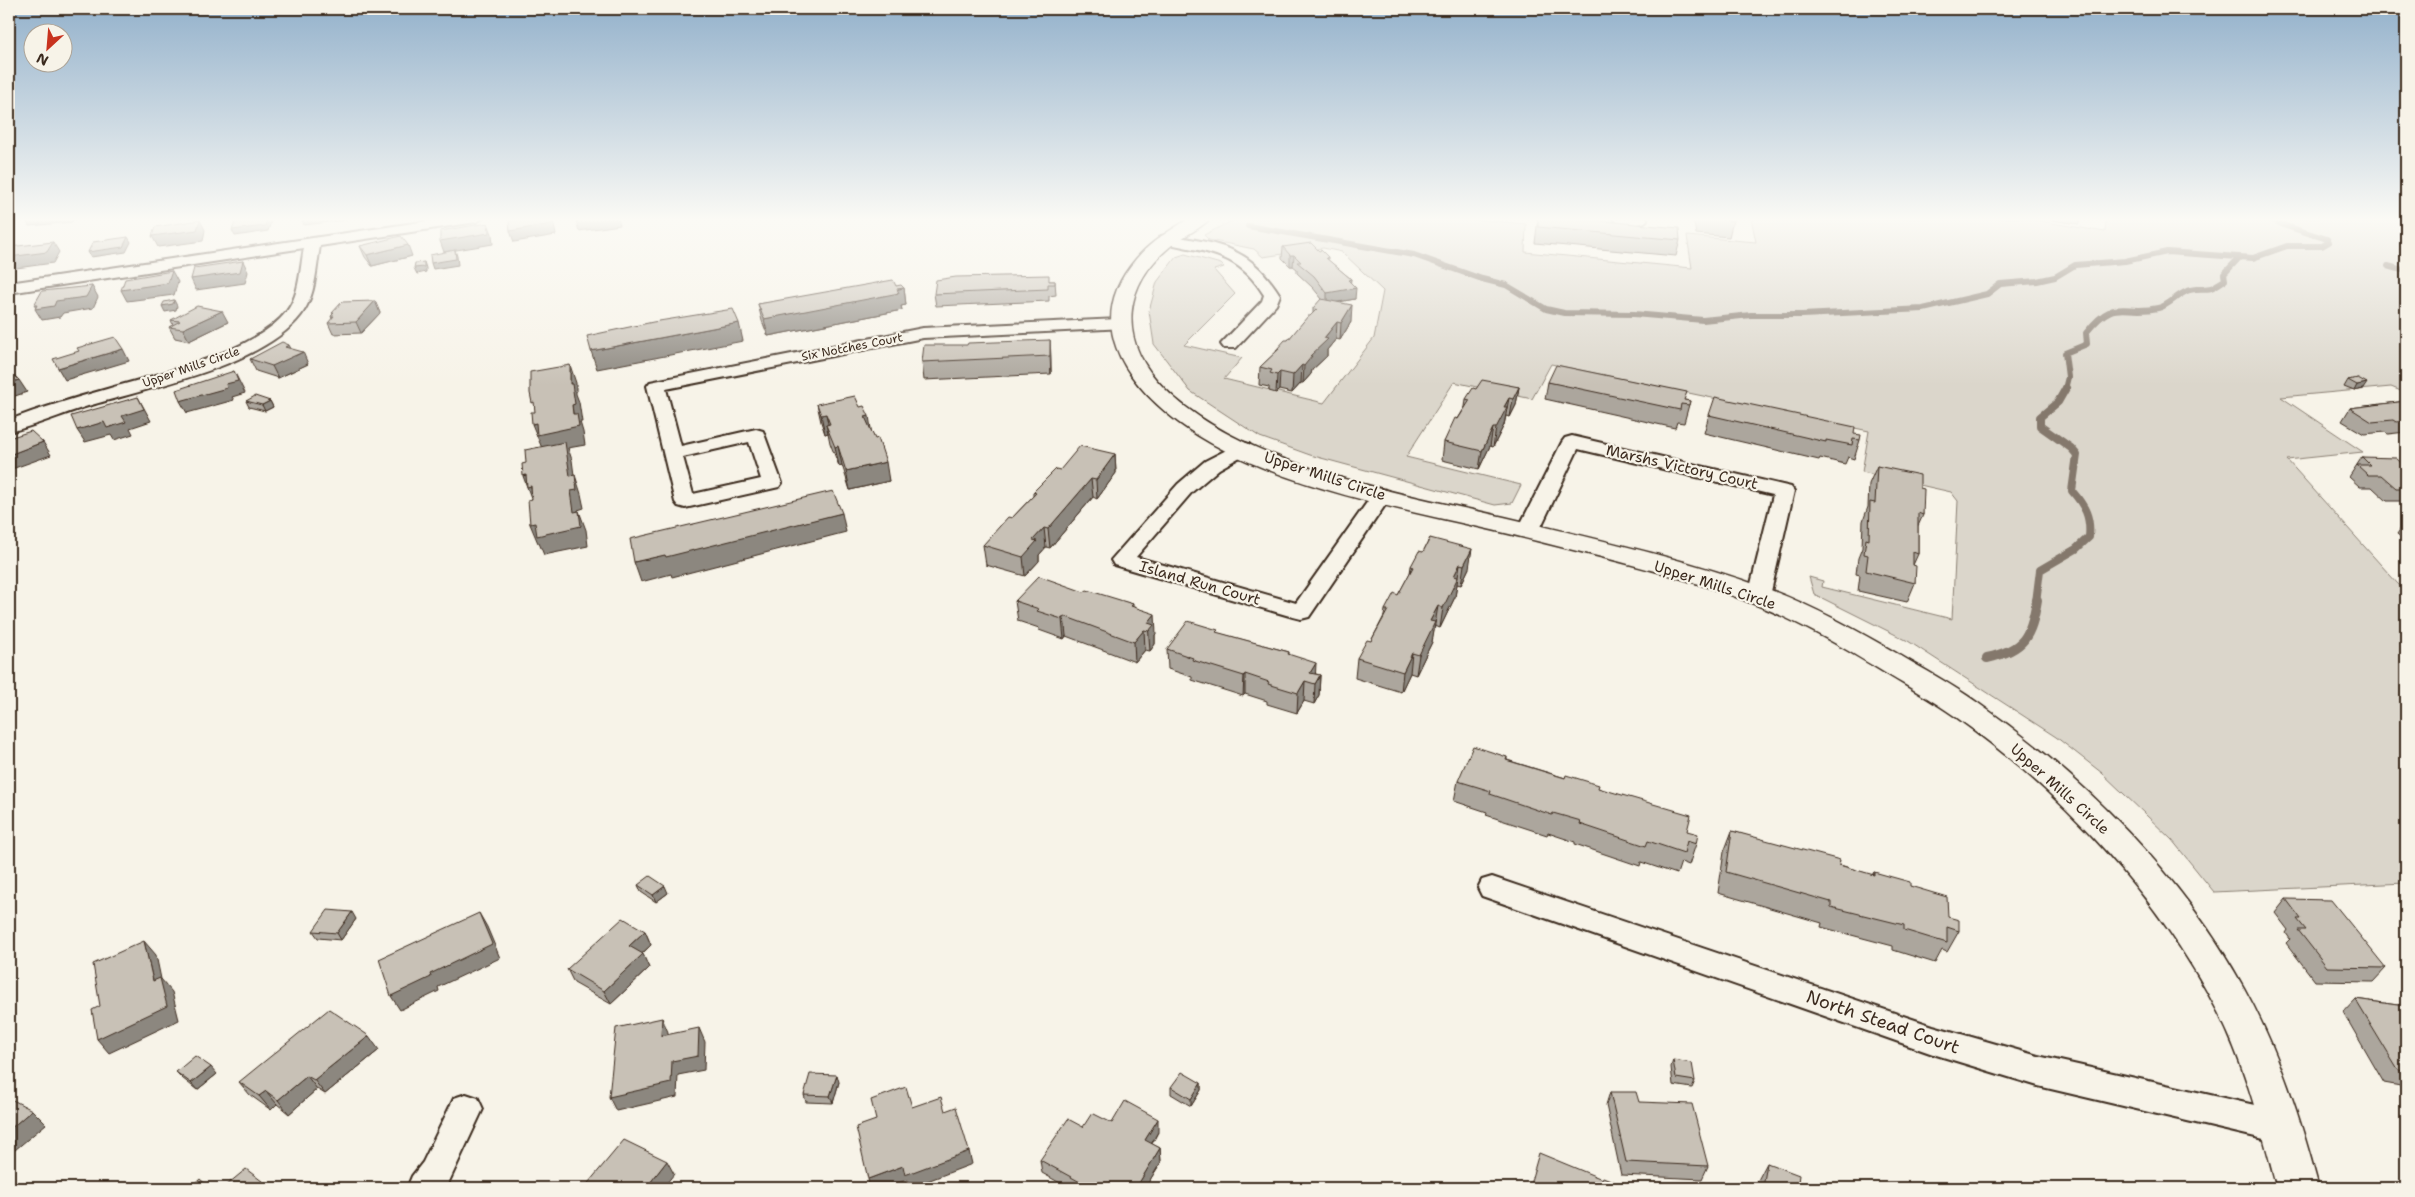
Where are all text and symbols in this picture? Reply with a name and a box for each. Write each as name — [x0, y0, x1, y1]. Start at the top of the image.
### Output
north arrow — [22, 22, 72, 72]
text: N — [33, 49, 51, 70]
street label: Six Notches Court — [800, 329, 904, 365]
street label: Upper Mills Circle — [140, 343, 242, 391]
street label: Marshs Victory Court — [1604, 440, 1760, 494]
street label: Upper Mills Circle — [1262, 447, 1388, 505]
street label: Island Run Court — [1137, 556, 1263, 610]
street label: Upper Mills Circle — [1652, 556, 1778, 614]
street label: Upper Mills Circle — [2006, 739, 2114, 839]
street label: North Stead Court — [1803, 985, 1963, 1060]

